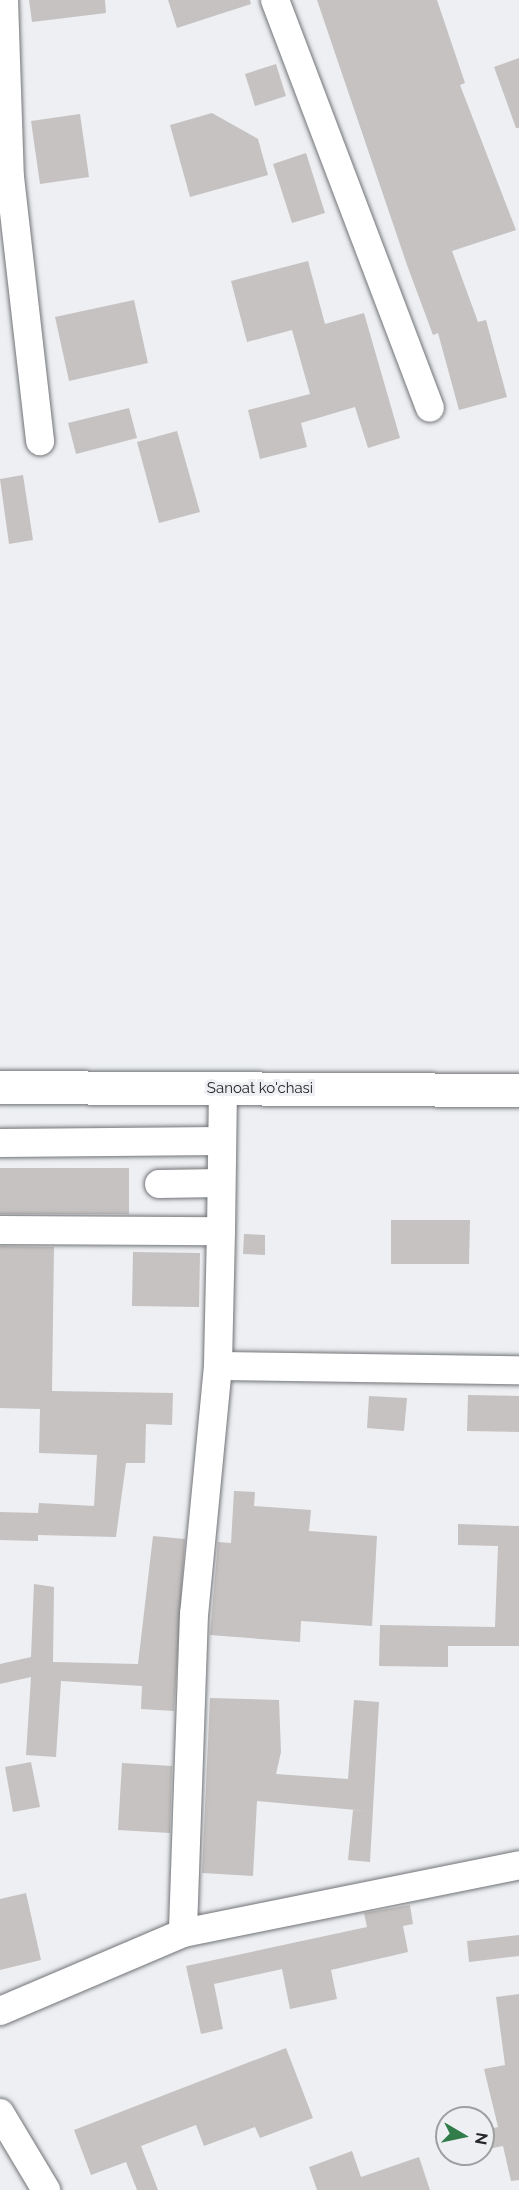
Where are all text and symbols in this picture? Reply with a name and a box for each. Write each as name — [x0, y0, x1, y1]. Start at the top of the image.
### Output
street label: Sanoat ko'chasi — [207, 1080, 313, 1098]
north arrow — [435, 2106, 495, 2166]
text: N — [471, 2131, 492, 2146]

